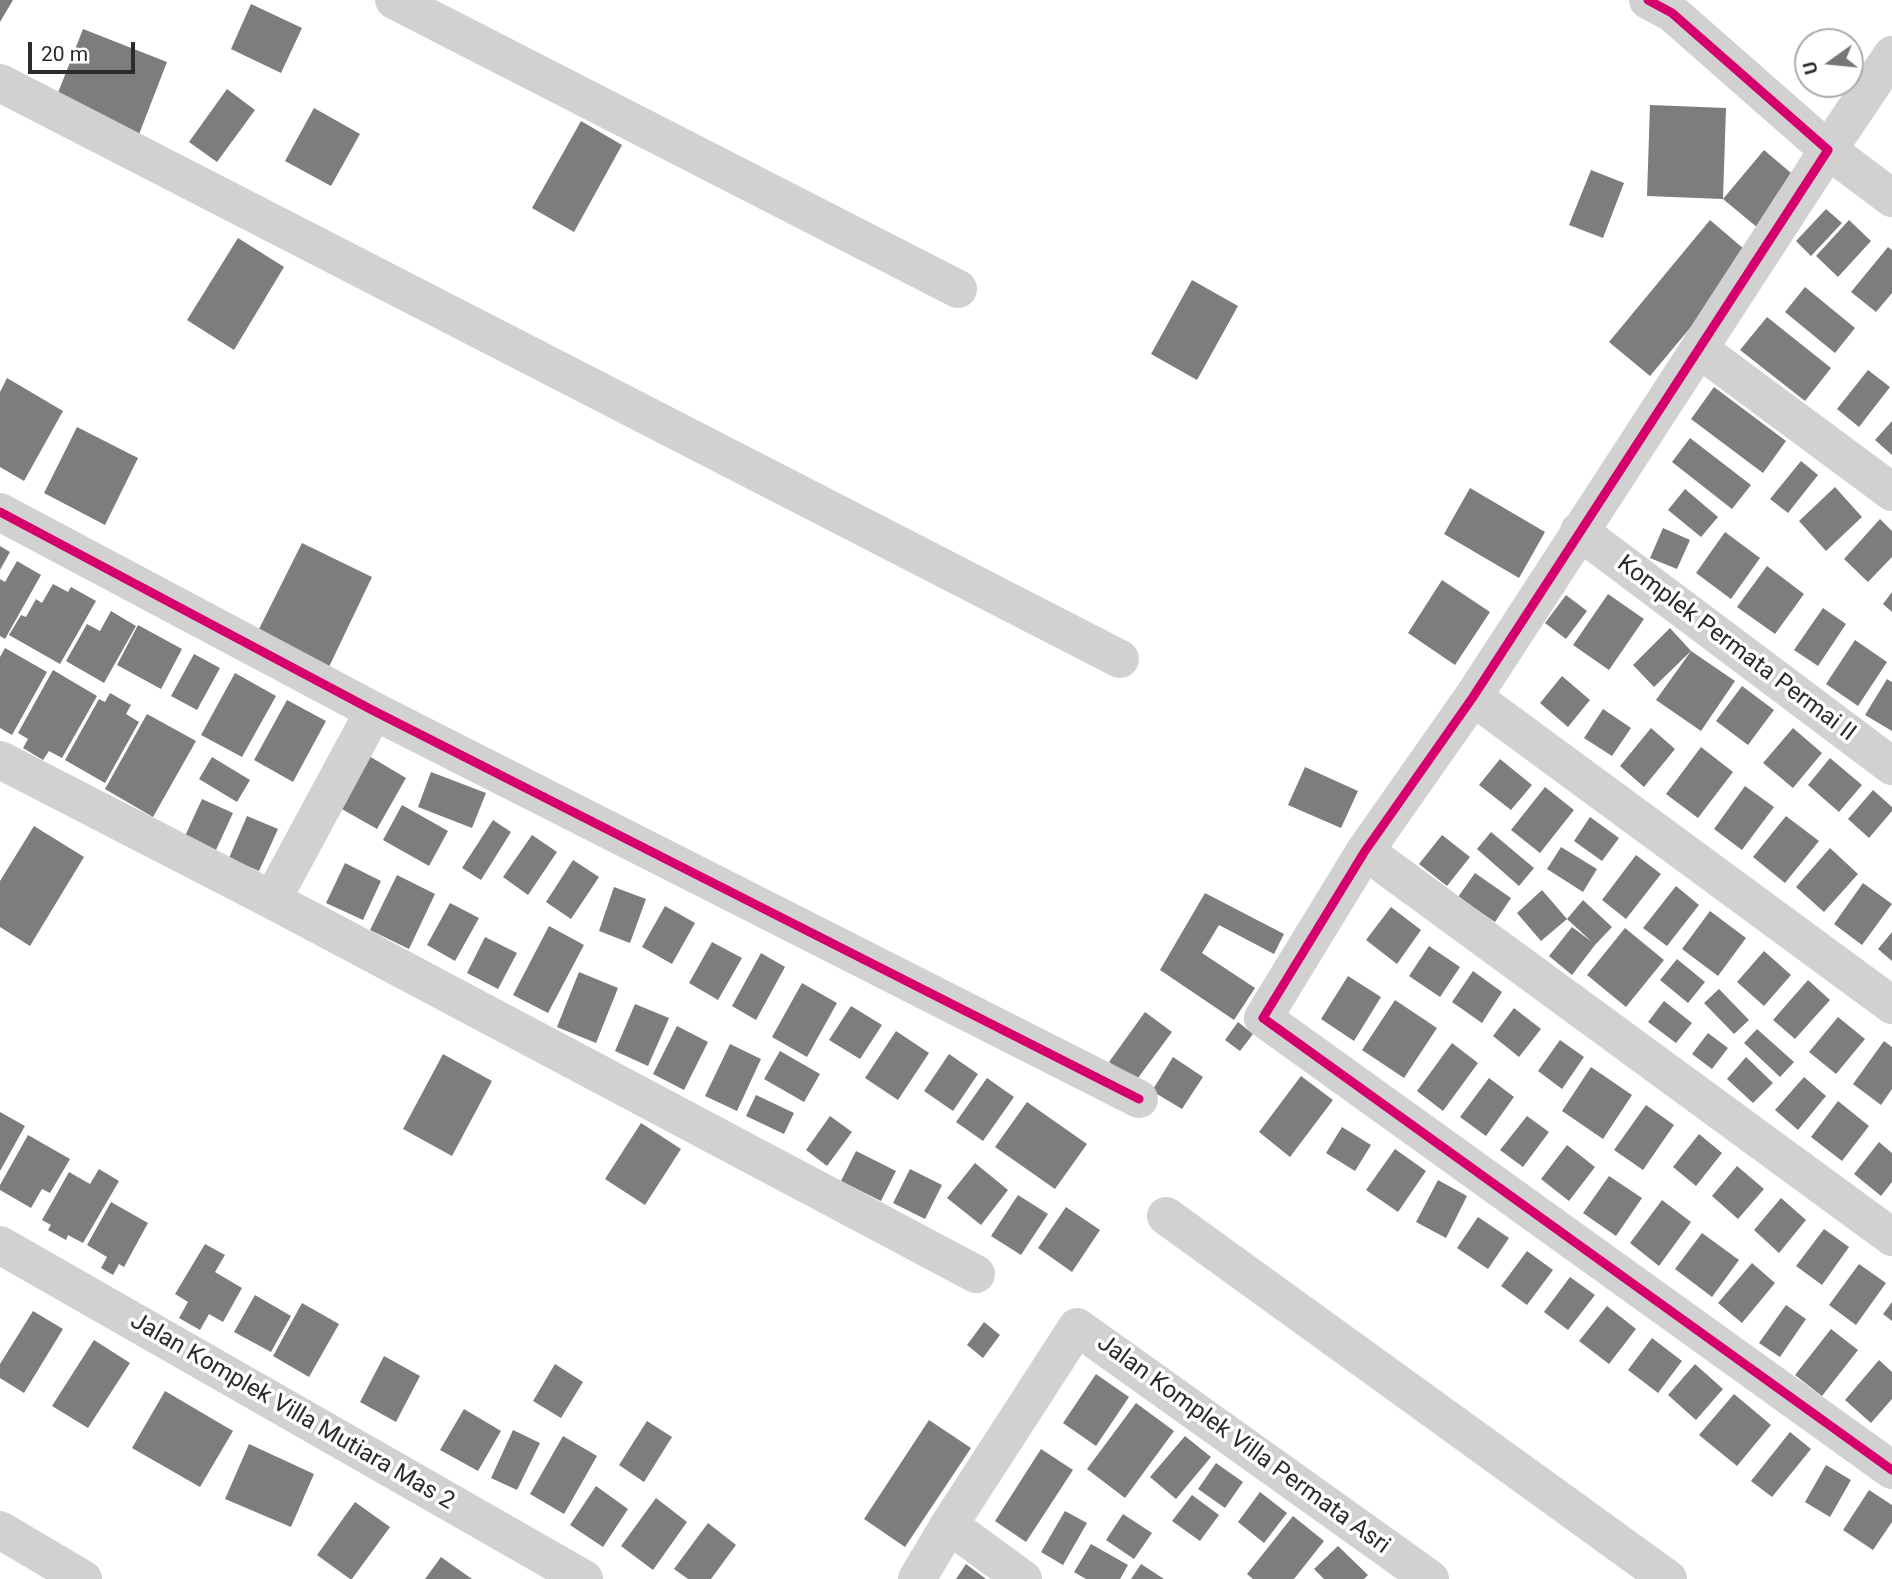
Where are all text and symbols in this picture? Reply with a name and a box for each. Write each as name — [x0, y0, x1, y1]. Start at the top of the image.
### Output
scale bar — [32, 28, 138, 72]
north arrow — [1794, 28, 1864, 98]
text: 20 m — [41, 42, 88, 66]
text: U — [1797, 59, 1823, 77]
street label: Komplek Permata Permai II — [1611, 550, 1861, 748]
street label: Jalan Komplek Villa Mutiara Mas 2 — [125, 1307, 459, 1517]
street label: Jalan Komplek Villa Permata Asri — [1091, 1329, 1395, 1561]

